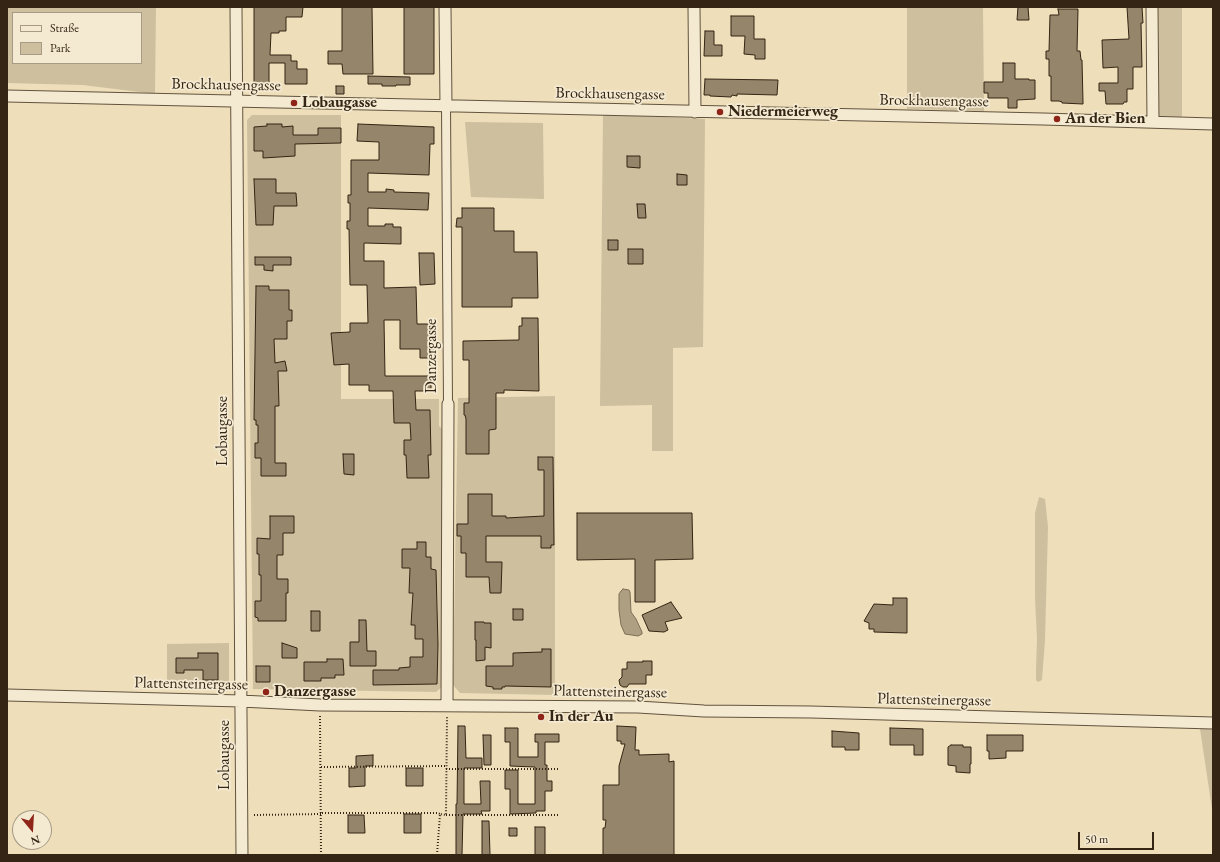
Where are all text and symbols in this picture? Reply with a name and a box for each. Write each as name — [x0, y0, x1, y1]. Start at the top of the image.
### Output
legend — [12, 12, 142, 64]
text: Straße — [50, 20, 79, 36]
text: Park — [50, 40, 70, 56]
street label: Brockhausengasse — [171, 74, 281, 96]
street label: Brockhausengasse — [555, 83, 665, 105]
street label: Brockhausengasse — [879, 90, 989, 112]
place label: Lobaugasse — [302, 93, 377, 113]
marker: Lobaugasse — [289, 98, 299, 108]
place label: Niedermeierweg — [728, 102, 838, 122]
marker: Niedermeierweg — [715, 107, 725, 117]
place label: An der Bien — [1065, 109, 1146, 129]
marker: An der Bien — [1052, 114, 1062, 124]
street label: Danzergasse — [422, 319, 442, 393]
street label: Lobaugasse — [213, 396, 233, 466]
street label: Plattensteinergasse — [134, 673, 248, 695]
street label: Plattensteinergasse — [553, 681, 667, 703]
place label: Danzergasse — [274, 682, 356, 702]
marker: Danzergasse — [261, 687, 271, 697]
street label: Plattensteinergasse — [877, 689, 991, 711]
place label: In der Au — [549, 707, 613, 727]
marker: In der Au — [536, 712, 546, 722]
street label: Lobaugasse — [215, 720, 235, 790]
north arrow — [12, 810, 52, 850]
scale bar — [1080, 824, 1156, 850]
text: 50 m — [1085, 831, 1108, 847]
text: N — [29, 832, 42, 848]

